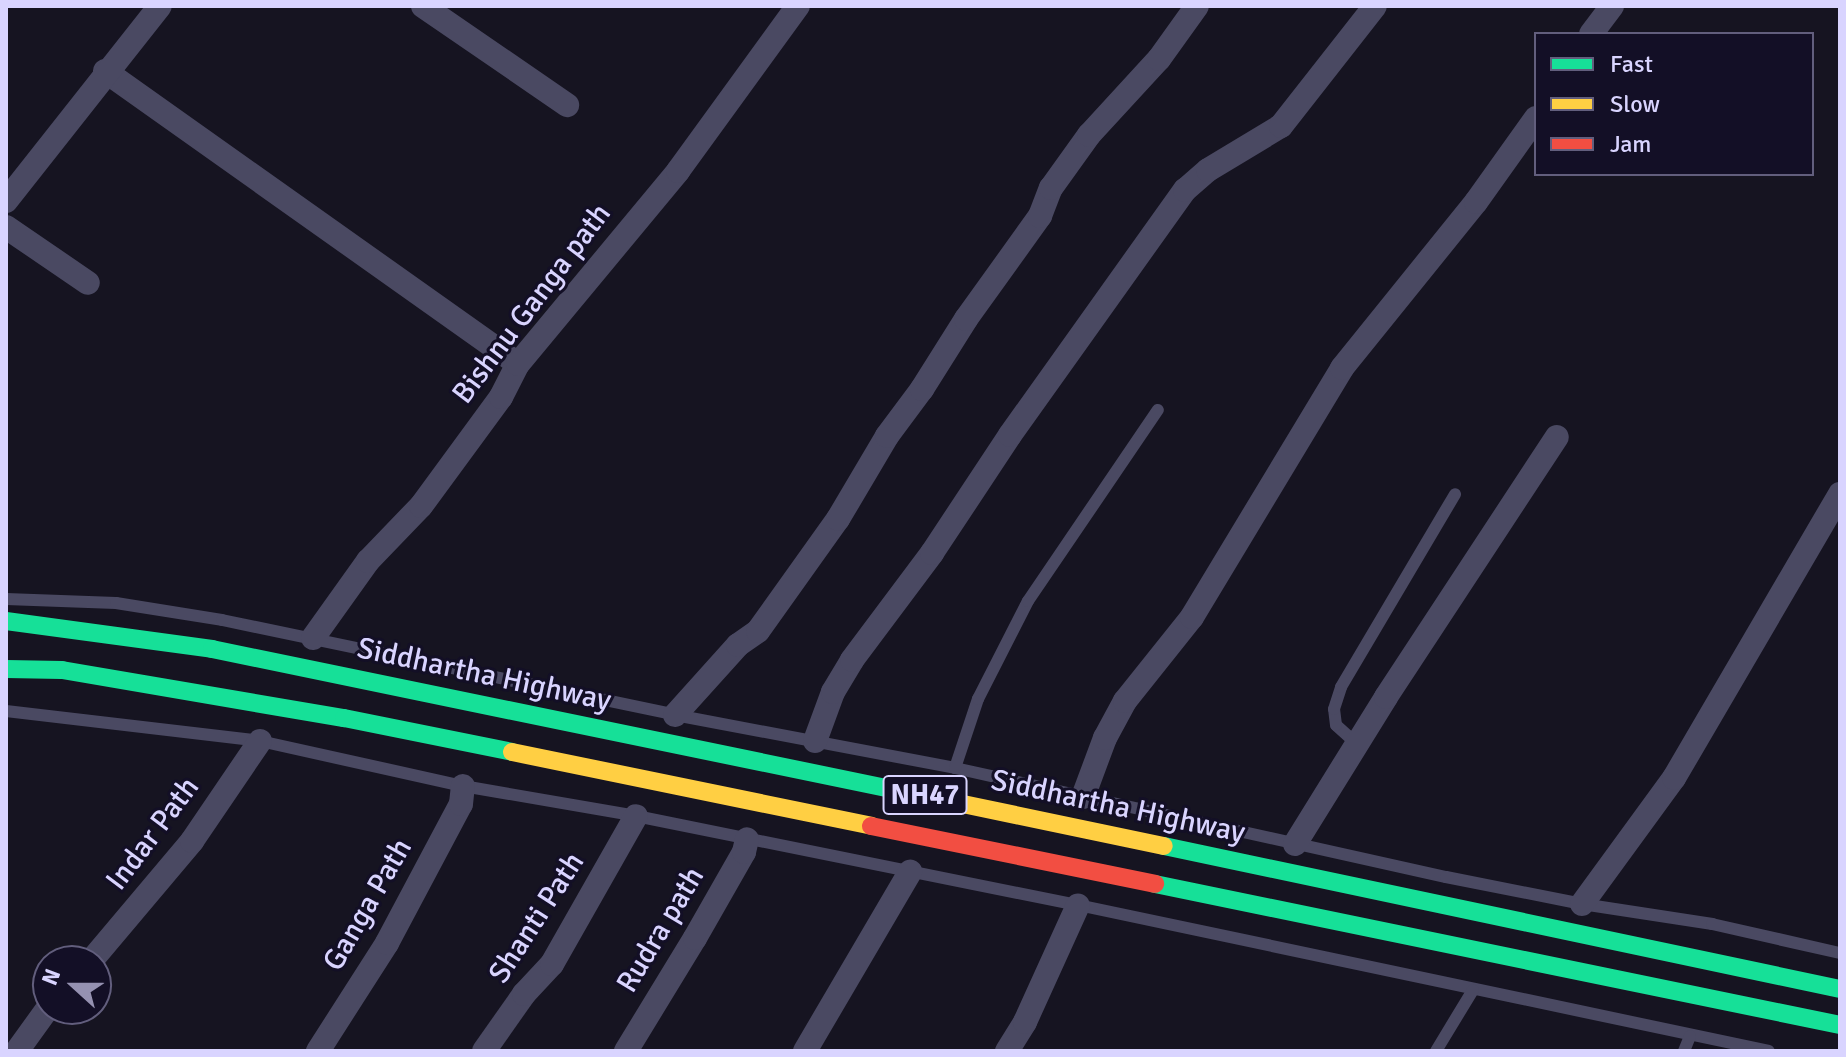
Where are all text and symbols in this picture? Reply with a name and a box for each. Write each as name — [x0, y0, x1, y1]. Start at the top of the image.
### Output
legend — [1534, 32, 1814, 176]
text: Fast — [1610, 49, 1653, 79]
text: Slow — [1610, 89, 1660, 119]
text: Jam — [1610, 129, 1651, 159]
street label: Bishnu Ganga path — [445, 197, 619, 411]
street label: Siddhartha Highway — [354, 630, 614, 720]
street label: Siddhartha Highway — [988, 762, 1248, 852]
street label: Indar Path — [99, 770, 207, 898]
road number: NH47 — [881, 771, 969, 819]
street label: Ganga Path — [316, 833, 420, 977]
street label: Shanti Path — [482, 846, 592, 990]
street label: Rudra path — [610, 861, 712, 999]
north arrow — [32, 945, 112, 1025]
text: N — [36, 965, 66, 989]

